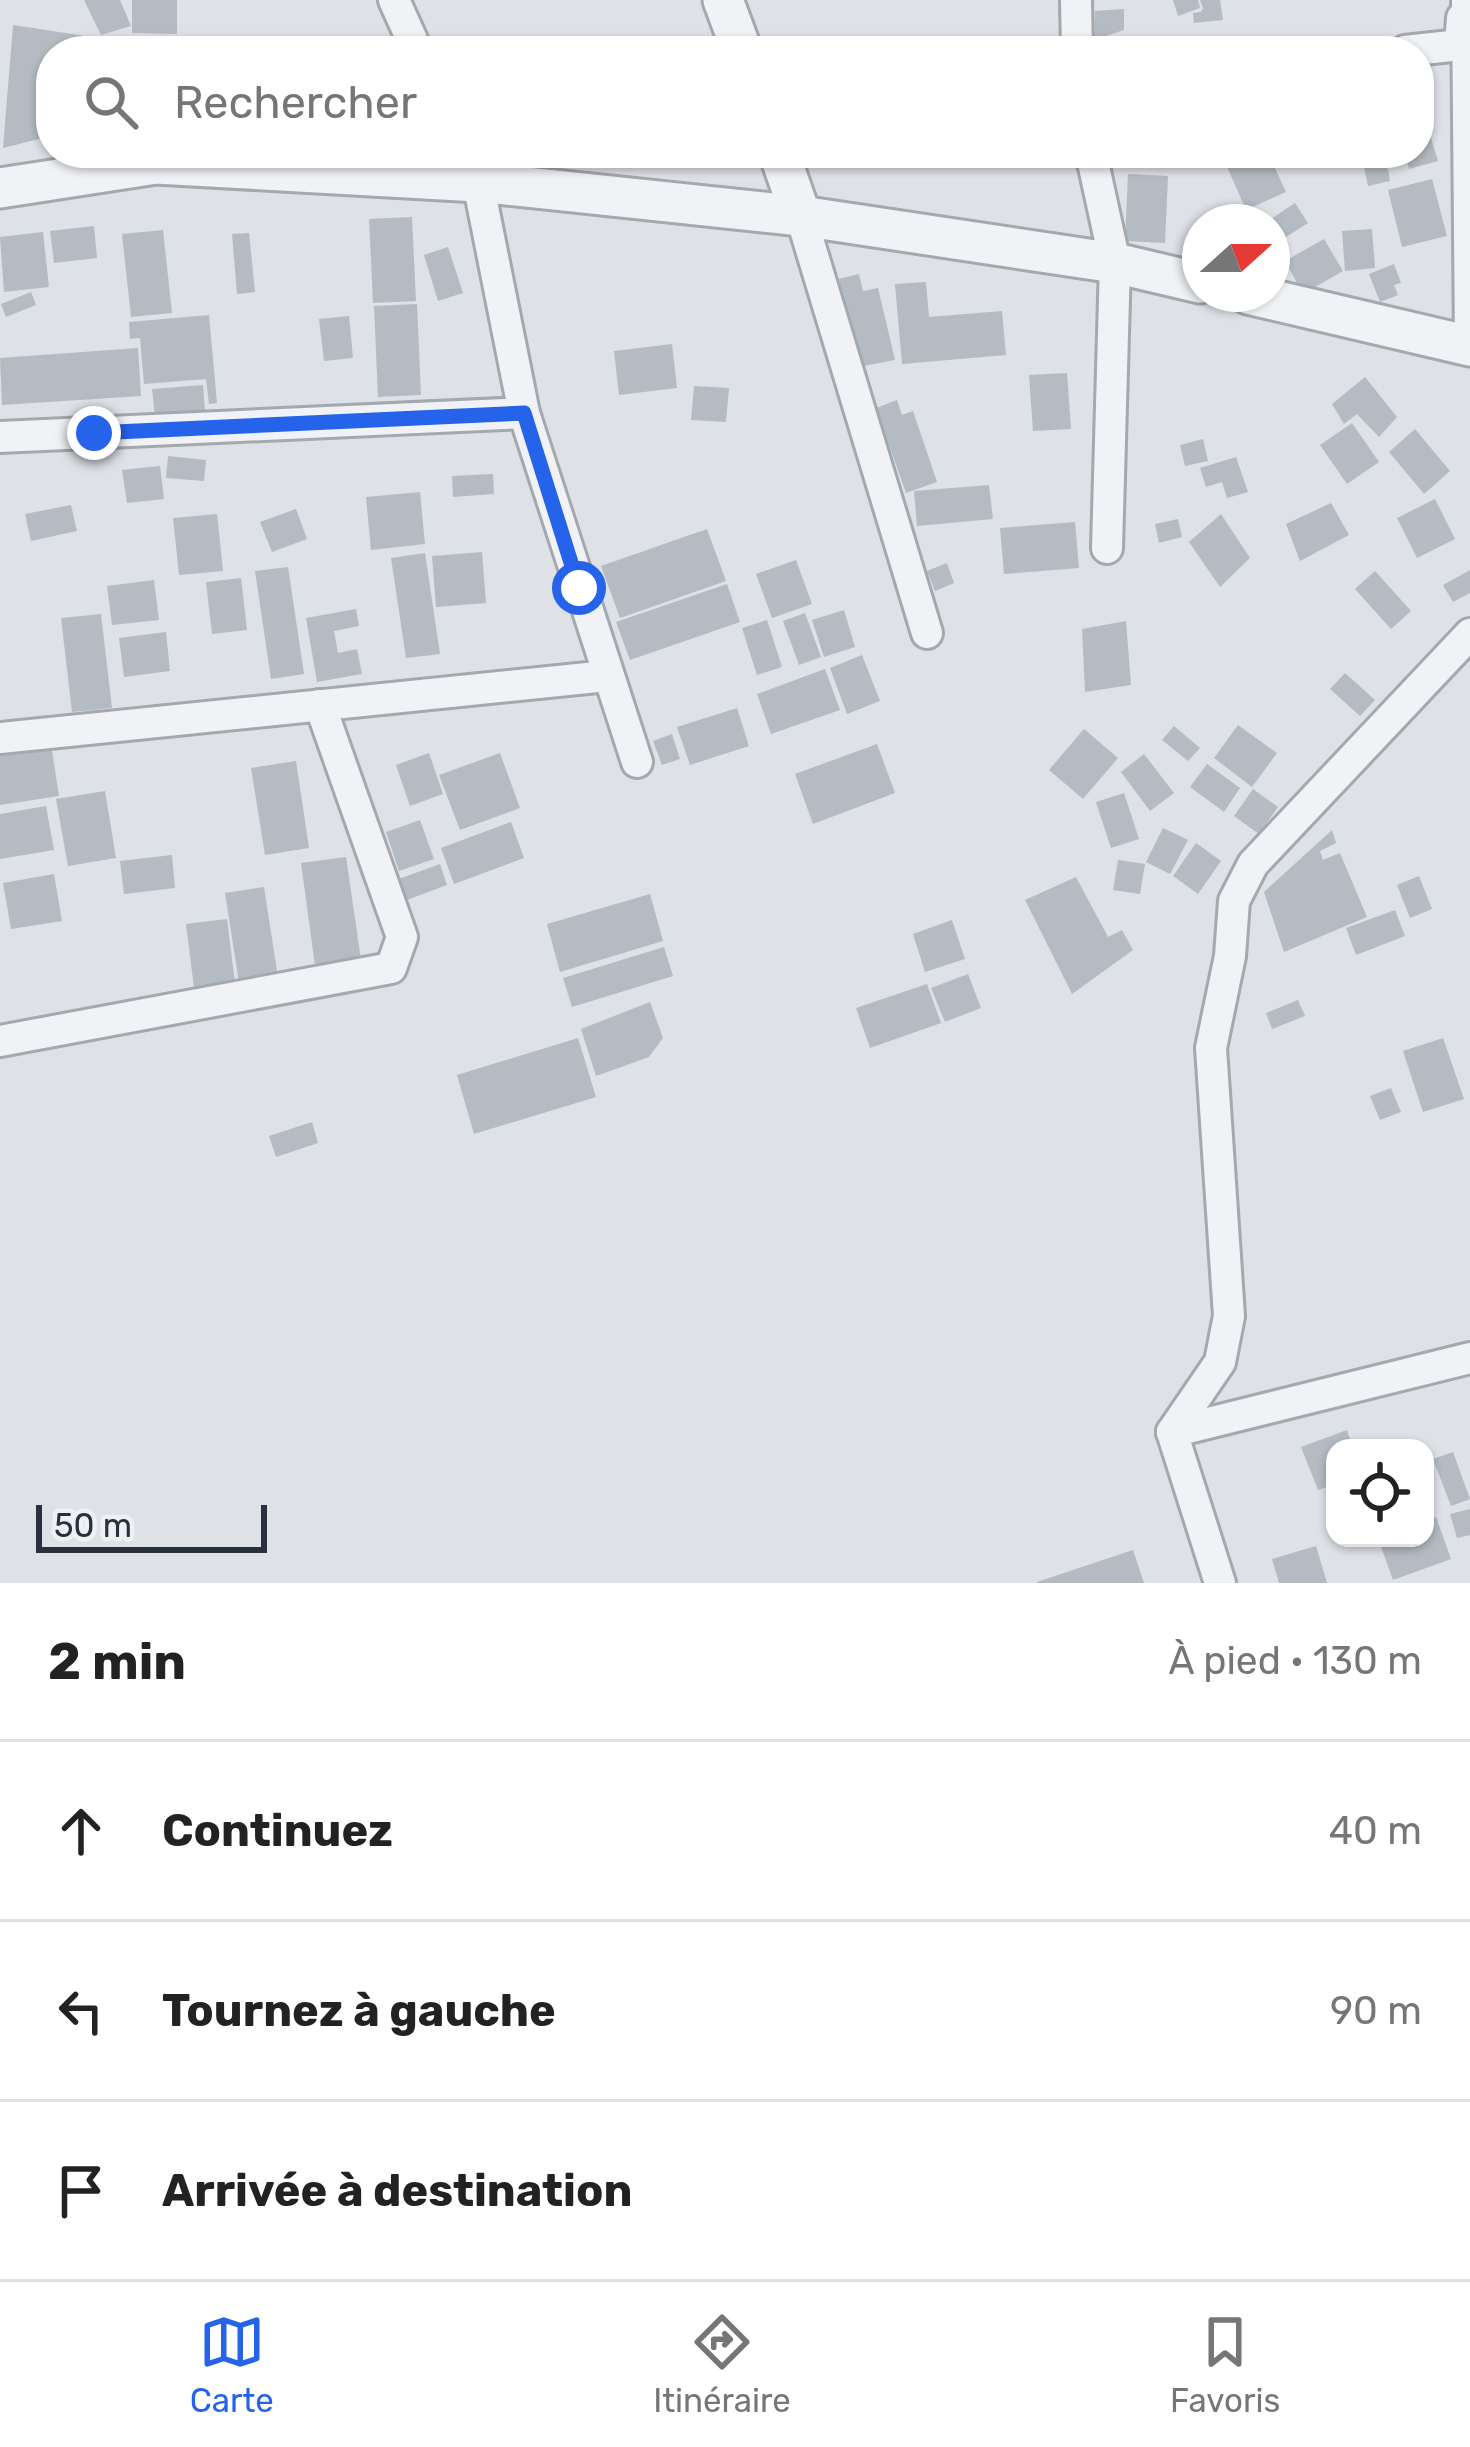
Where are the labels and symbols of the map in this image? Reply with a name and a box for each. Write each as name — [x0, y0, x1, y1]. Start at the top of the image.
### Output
north arrow — [1182, 204, 1290, 312]
route end — [67, 406, 121, 460]
route start — [552, 561, 606, 615]
scale bar — [36, 1499, 267, 1552]

